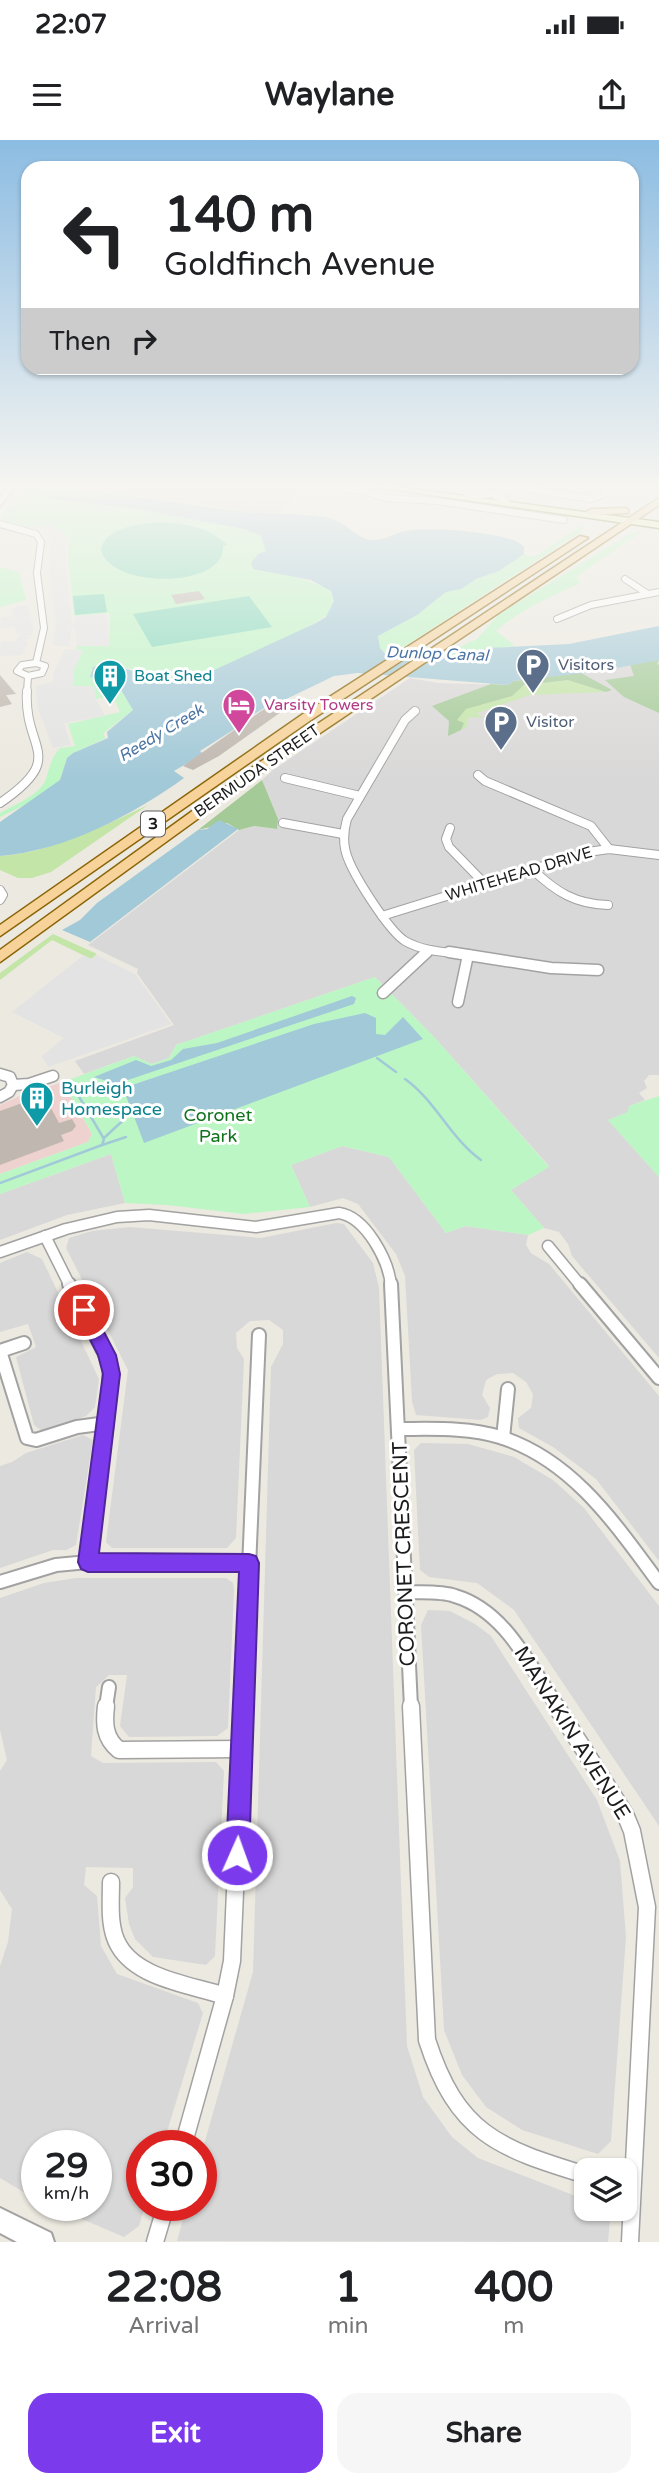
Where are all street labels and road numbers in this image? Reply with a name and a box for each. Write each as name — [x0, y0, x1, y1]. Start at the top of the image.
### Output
street label: BERMUDA STREET — [190, 720, 324, 822]
road number: 3 — [141, 811, 165, 836]
street label: WHITEHEAD DRIVE — [443, 842, 595, 906]
street label: CORONET CRESCENT — [388, 1441, 420, 1667]
street label: MANAKIN AVENUE — [508, 1642, 636, 1824]

